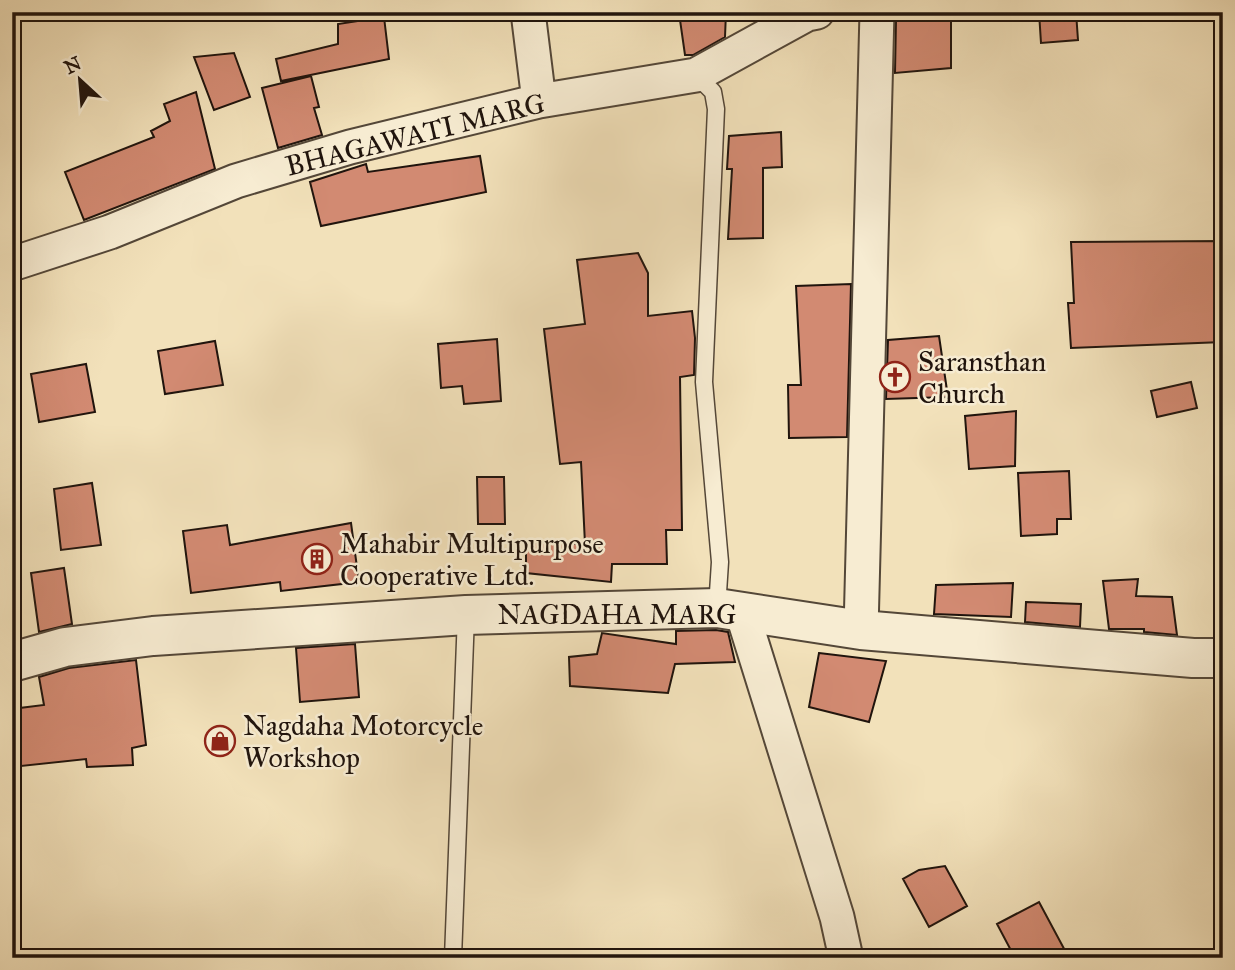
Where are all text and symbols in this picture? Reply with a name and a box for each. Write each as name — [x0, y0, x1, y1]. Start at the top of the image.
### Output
north arrow — [46, 46, 116, 116]
text: N — [60, 51, 85, 79]
street label: BHAGAWATI MARG — [282, 85, 549, 184]
place label: Saransthan Church — [918, 344, 1046, 411]
church icon: Saransthan Church — [878, 360, 912, 394]
place label: Mahabir Multipurpose Cooperative Ltd. — [340, 526, 604, 593]
building icon: Mahabir Multipurpose Cooperative Ltd. — [300, 542, 334, 576]
street label: NAGDAHA MARG — [498, 597, 736, 632]
place label: Nagdaha Motorcycle Workshop — [243, 708, 483, 775]
shop icon: Nagdaha Motorcycle Workshop — [203, 724, 237, 758]

